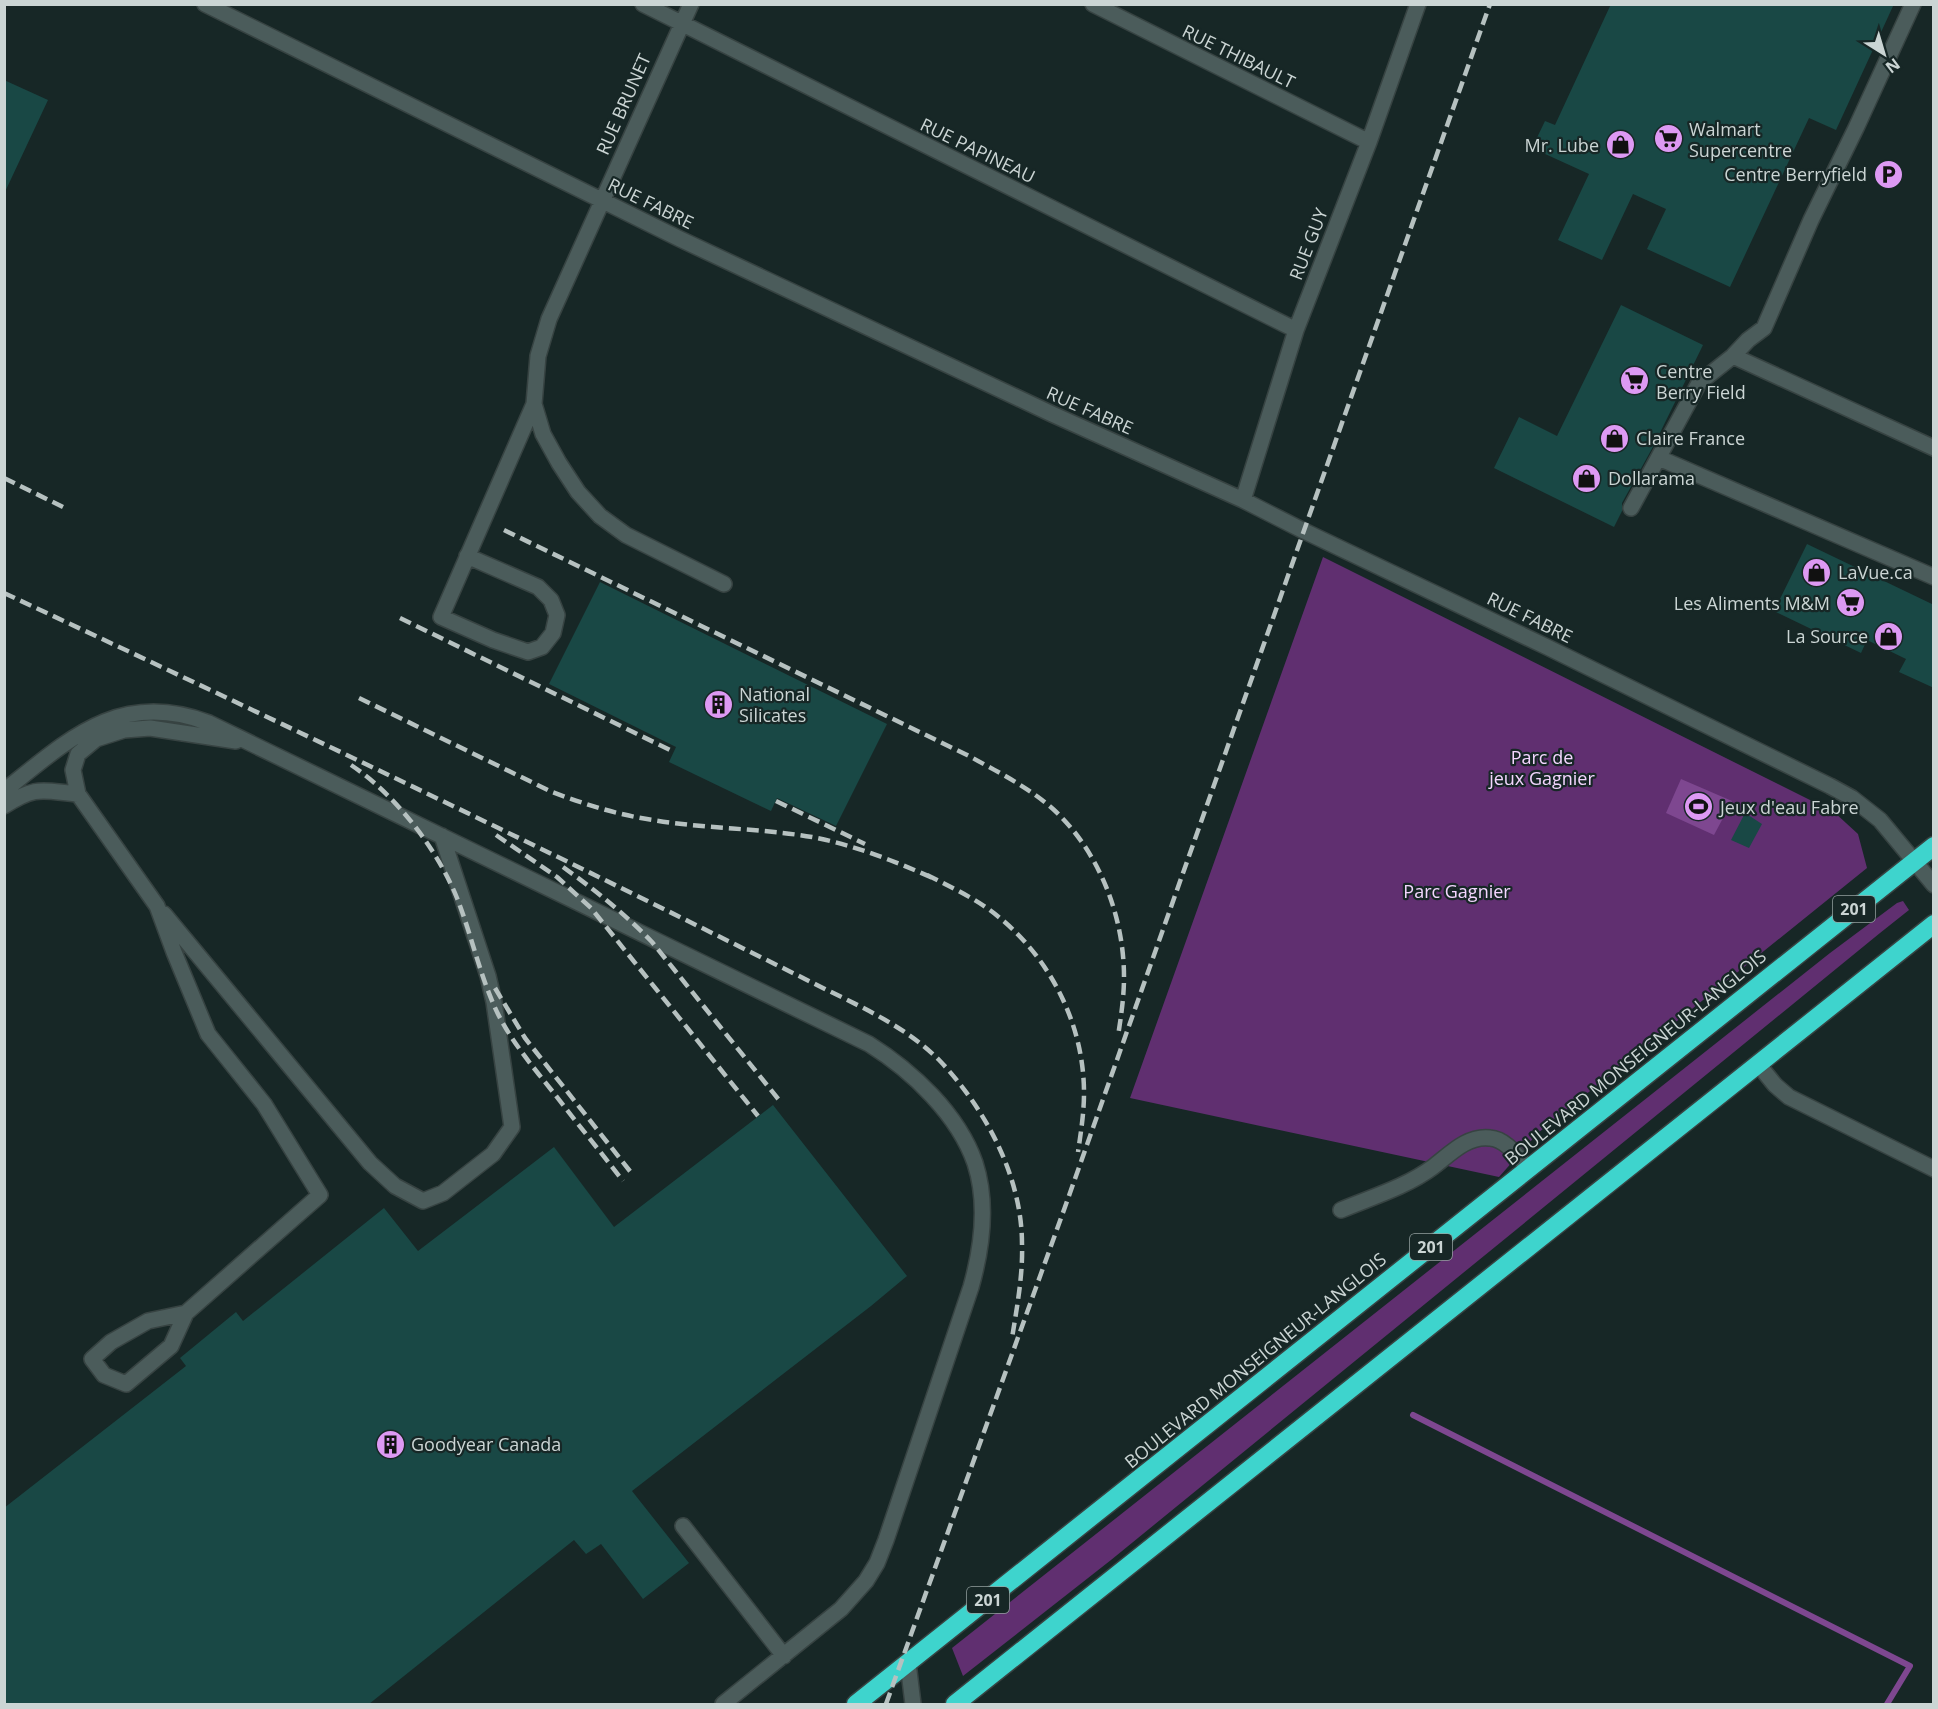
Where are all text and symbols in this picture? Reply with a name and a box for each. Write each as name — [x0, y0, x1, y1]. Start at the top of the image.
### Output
street label: RUE THIBAULT — [1179, 18, 1299, 94]
north arrow — [1854, 24, 1914, 84]
street label: RUE BRUNET — [590, 50, 656, 158]
text: N — [1881, 53, 1905, 79]
street label: RUE PAPINEAU — [917, 112, 1039, 188]
place label: Walmart Supercentre — [1689, 117, 1792, 162]
supermarket icon: Walmart Supercentre — [1652, 123, 1684, 155]
shop icon: Mr. Lube — [1604, 129, 1636, 161]
place label: Mr. Lube — [1524, 133, 1599, 157]
parking icon: Centre Berryfield — [1872, 158, 1904, 190]
place label: Centre Berryfield — [1724, 162, 1867, 186]
street label: RUE FABRE — [604, 172, 698, 234]
street label: RUE GUY — [1283, 204, 1333, 283]
place label: Centre Berry Field — [1656, 359, 1746, 404]
supermarket icon: Centre Berry Field — [1619, 365, 1651, 397]
street label: RUE FABRE — [1043, 380, 1137, 440]
shop icon: Claire France — [1599, 422, 1631, 454]
place label: Claire France — [1636, 426, 1745, 450]
shop icon: Dollarama — [1571, 462, 1603, 494]
place label: Dollarama — [1608, 466, 1695, 490]
shop icon: LaVue.ca — [1801, 556, 1833, 588]
place label: LaVue.ca — [1838, 560, 1913, 584]
street label: RUE FABRE — [1483, 586, 1577, 648]
supermarket icon: Les Aliments M&M — [1835, 587, 1867, 619]
place label: Les Aliments M&M — [1674, 591, 1830, 615]
shop icon: La Source — [1873, 620, 1905, 652]
place label: La Source — [1786, 624, 1868, 648]
place label: National Silicates — [739, 682, 810, 727]
building icon: National Silicates — [702, 688, 734, 720]
park label: Parc de jeux Gagnier — [1488, 745, 1595, 790]
sports icon: Jeux d'eau Fabre — [1683, 791, 1715, 823]
place label: Jeux d'eau Fabre — [1718, 795, 1859, 819]
park label: Parc Gagnier — [1403, 879, 1511, 903]
road number: 201 — [1833, 896, 1875, 922]
street label: BOULEVARD MONSEIGNEUR-LANGLOIS — [1499, 944, 1771, 1170]
road number: 201 — [1410, 1234, 1452, 1260]
street label: BOULEVARD MONSEIGNEUR-LANGLOIS — [1119, 1247, 1391, 1473]
building icon: Goodyear Canada — [374, 1428, 406, 1460]
place label: Goodyear Canada — [411, 1432, 561, 1456]
road number: 201 — [967, 1587, 1009, 1613]

